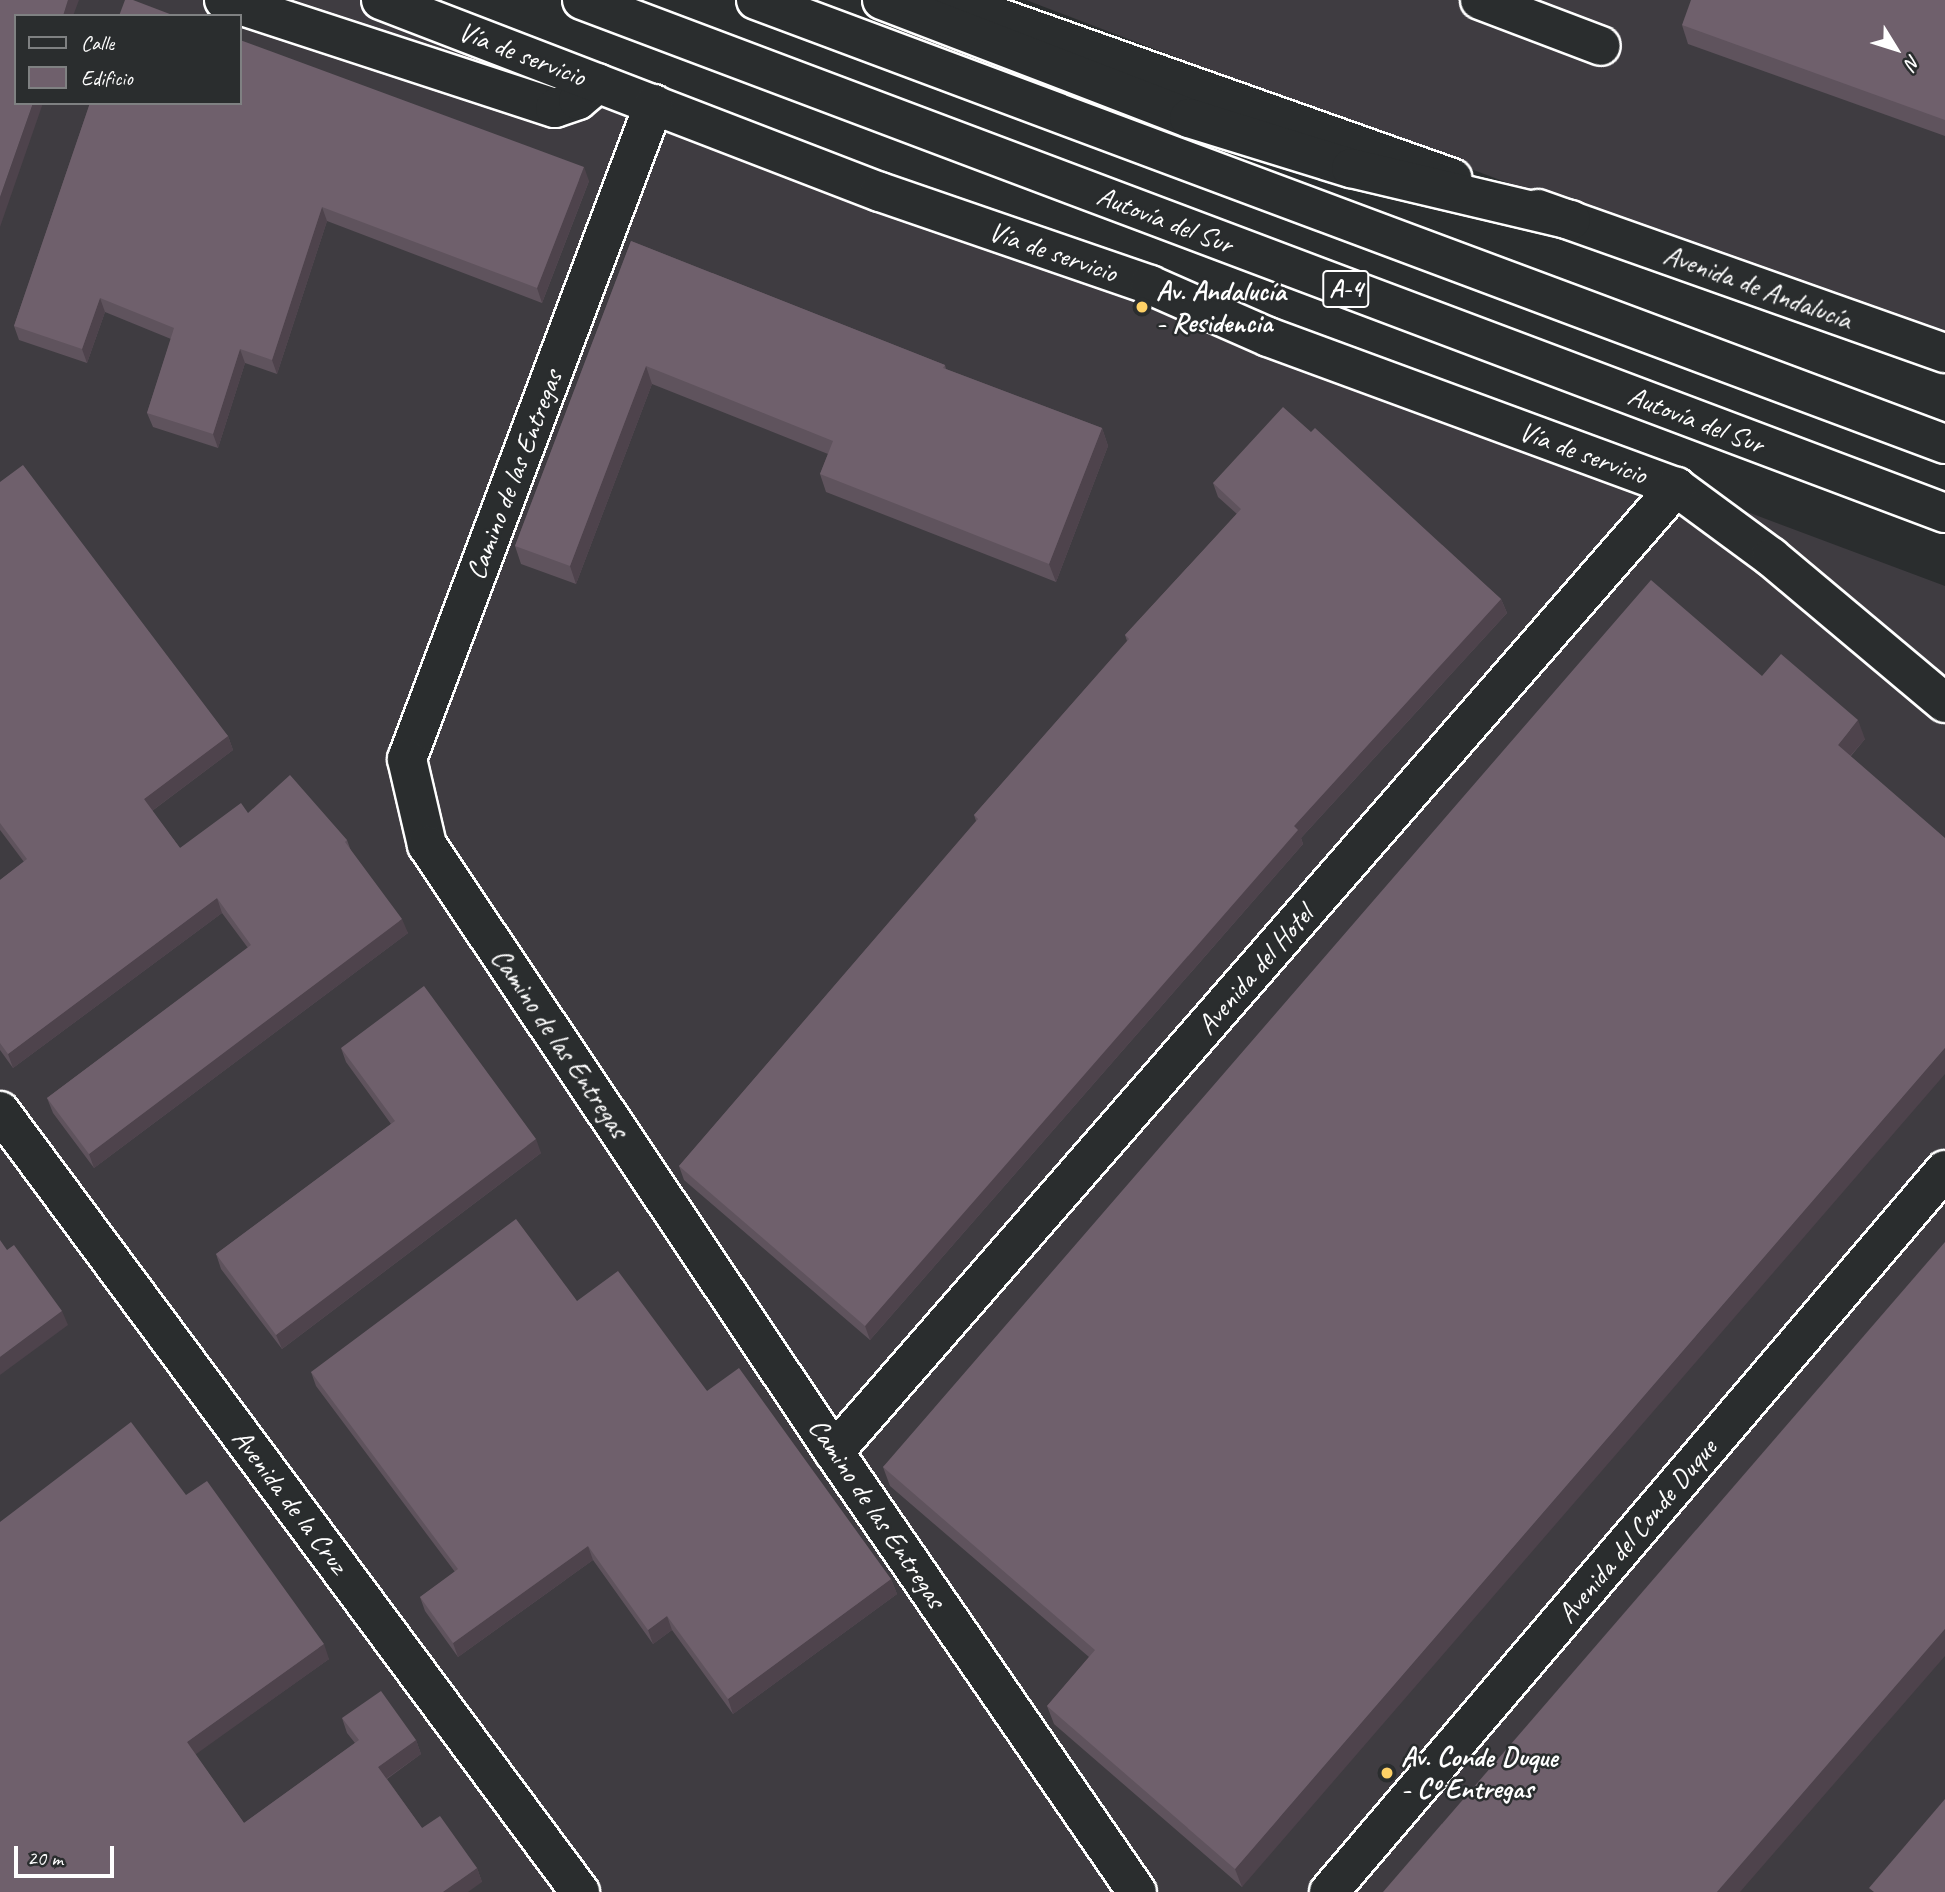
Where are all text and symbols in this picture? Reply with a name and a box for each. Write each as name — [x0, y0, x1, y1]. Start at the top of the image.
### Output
legend — [14, 14, 242, 105]
street label: Vía de servicio — [454, 14, 590, 94]
north arrow — [1861, 14, 1931, 84]
text: Calle — [81, 30, 114, 56]
text: N — [1899, 50, 1926, 74]
text: Edificio — [81, 65, 133, 91]
street label: Autovía del Sur — [1093, 179, 1237, 261]
street label: Vía de servicio — [985, 214, 1121, 290]
street label: Avenida de Andalucía — [1659, 237, 1857, 337]
road number: A-4 — [1322, 266, 1370, 312]
place label: Av. Andalucía - Residencia — [1156, 274, 1286, 340]
marker: Av. Andalucía - Residencia — [1134, 299, 1150, 315]
street label: Camino de las Entregas — [458, 365, 570, 585]
street label: Autovía del Sur — [1624, 379, 1768, 461]
street label: Vía de servicio — [1515, 414, 1651, 492]
street label: Avenida del Hotel — [1190, 899, 1320, 1041]
street label: Camino de las Entregas — [484, 941, 636, 1145]
street label: Camino de las Entregas — [801, 1411, 953, 1615]
street label: Avenida de la Cruz — [225, 1422, 355, 1580]
street label: Avenida del Conde Duque — [1550, 1432, 1724, 1630]
place label: Av. Conde Duque - Cº Entregas — [1401, 1740, 1558, 1806]
marker: Av. Conde Duque - Cº Entregas — [1379, 1765, 1395, 1781]
scale bar — [18, 1832, 117, 1876]
text: 20 m — [27, 1845, 63, 1871]

